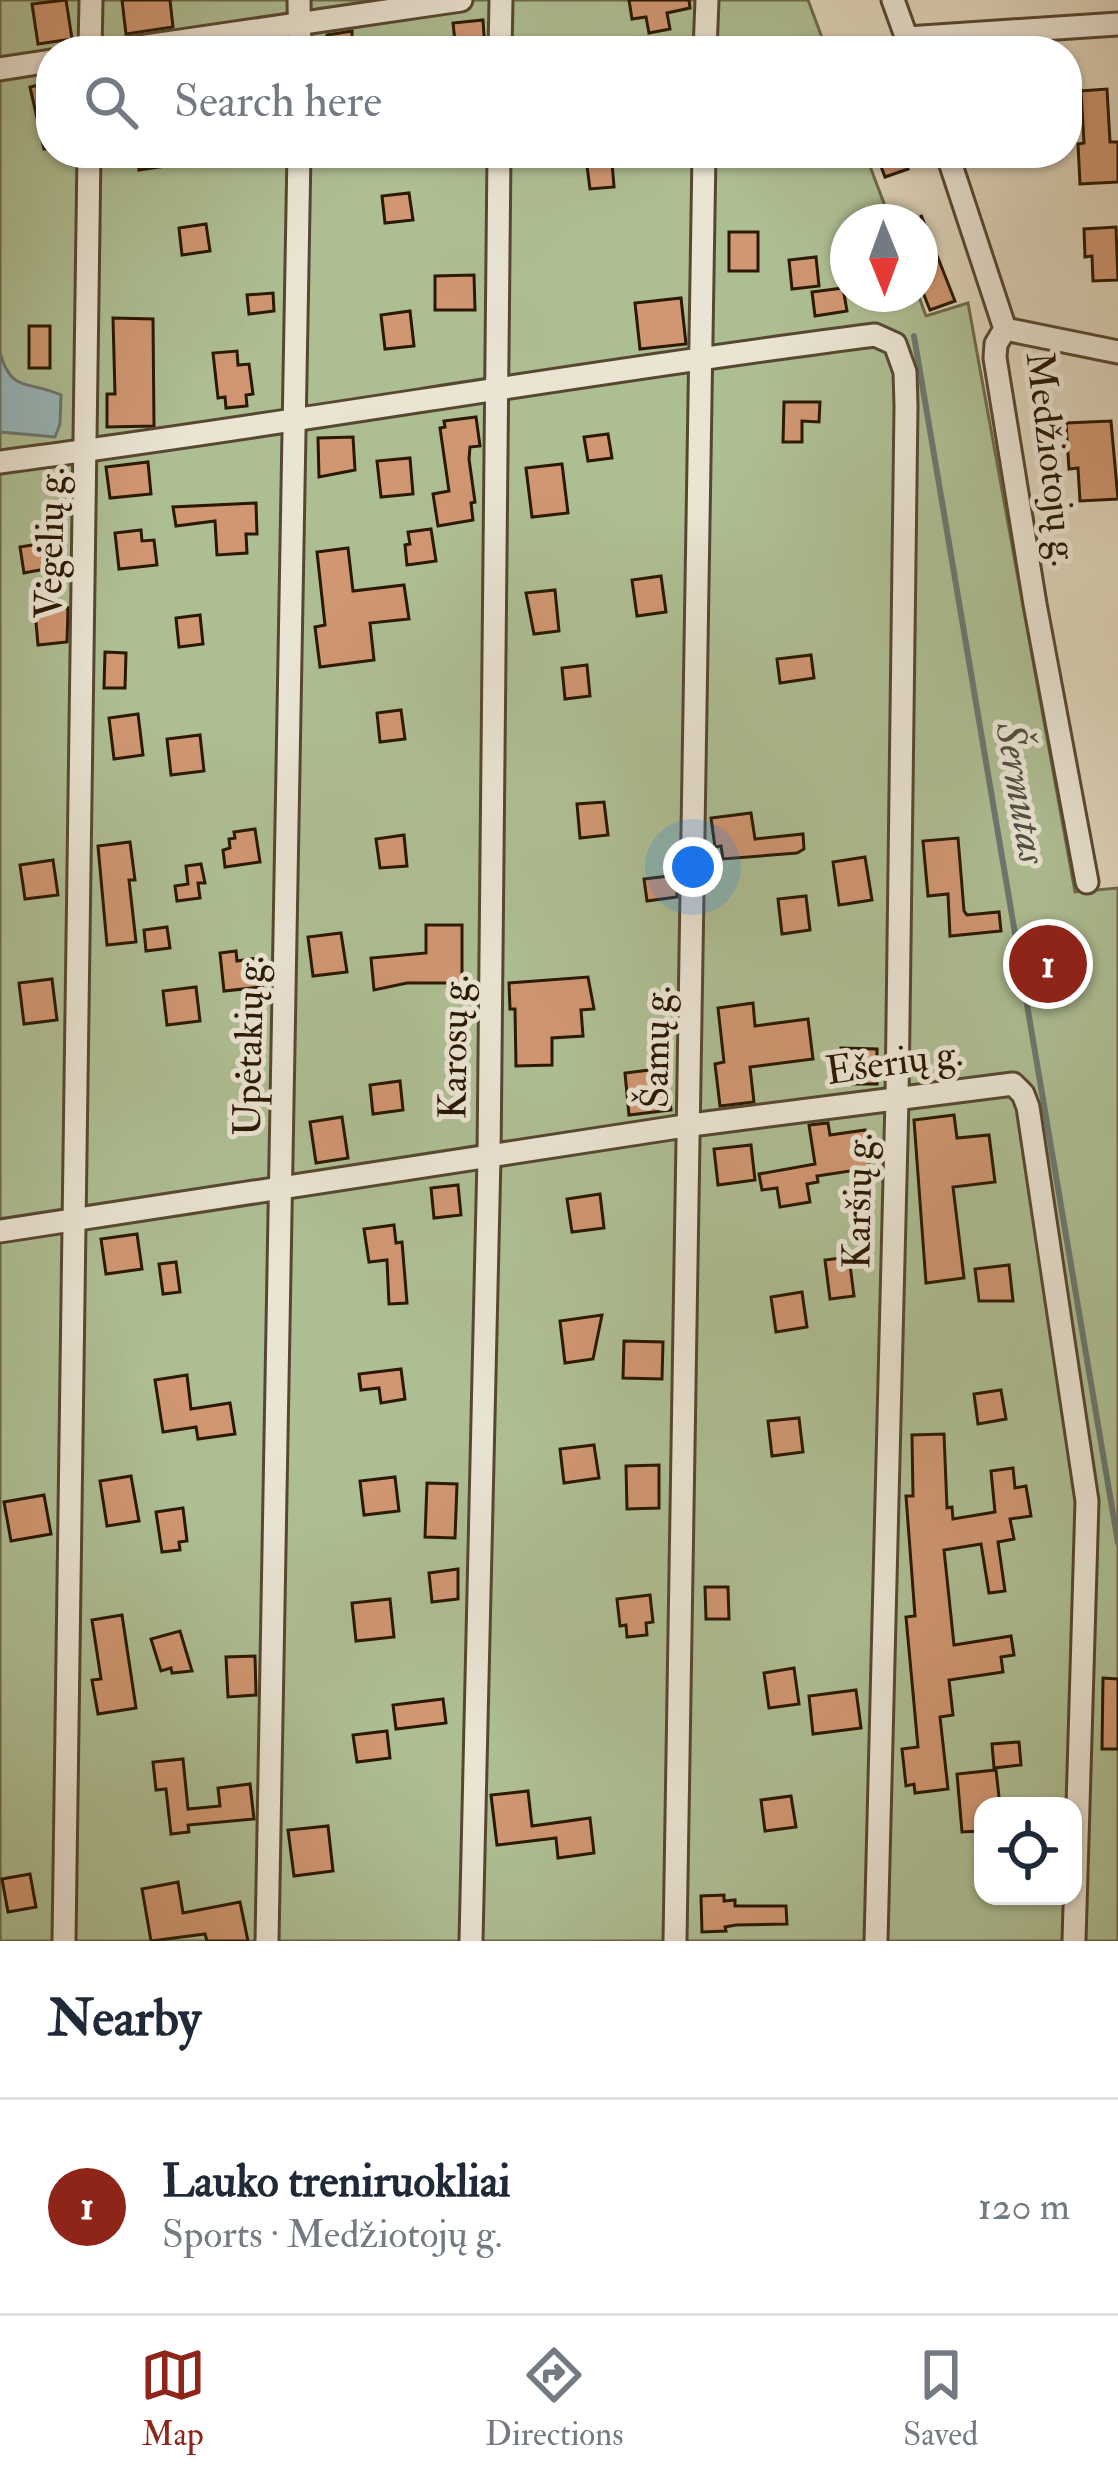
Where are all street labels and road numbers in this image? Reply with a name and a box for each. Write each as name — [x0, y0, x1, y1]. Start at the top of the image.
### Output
street label: Medžiotojų g. — [1015, 349, 1089, 569]
street label: Vėgėlių g. — [24, 467, 76, 619]
street label: Upėtakių g. — [223, 955, 275, 1137]
street label: Karosų g. — [428, 974, 480, 1120]
street label: Šamų g. — [630, 985, 682, 1109]
street label: Ešerių g. — [823, 1028, 965, 1096]
street label: Karšių g. — [832, 1132, 884, 1270]

